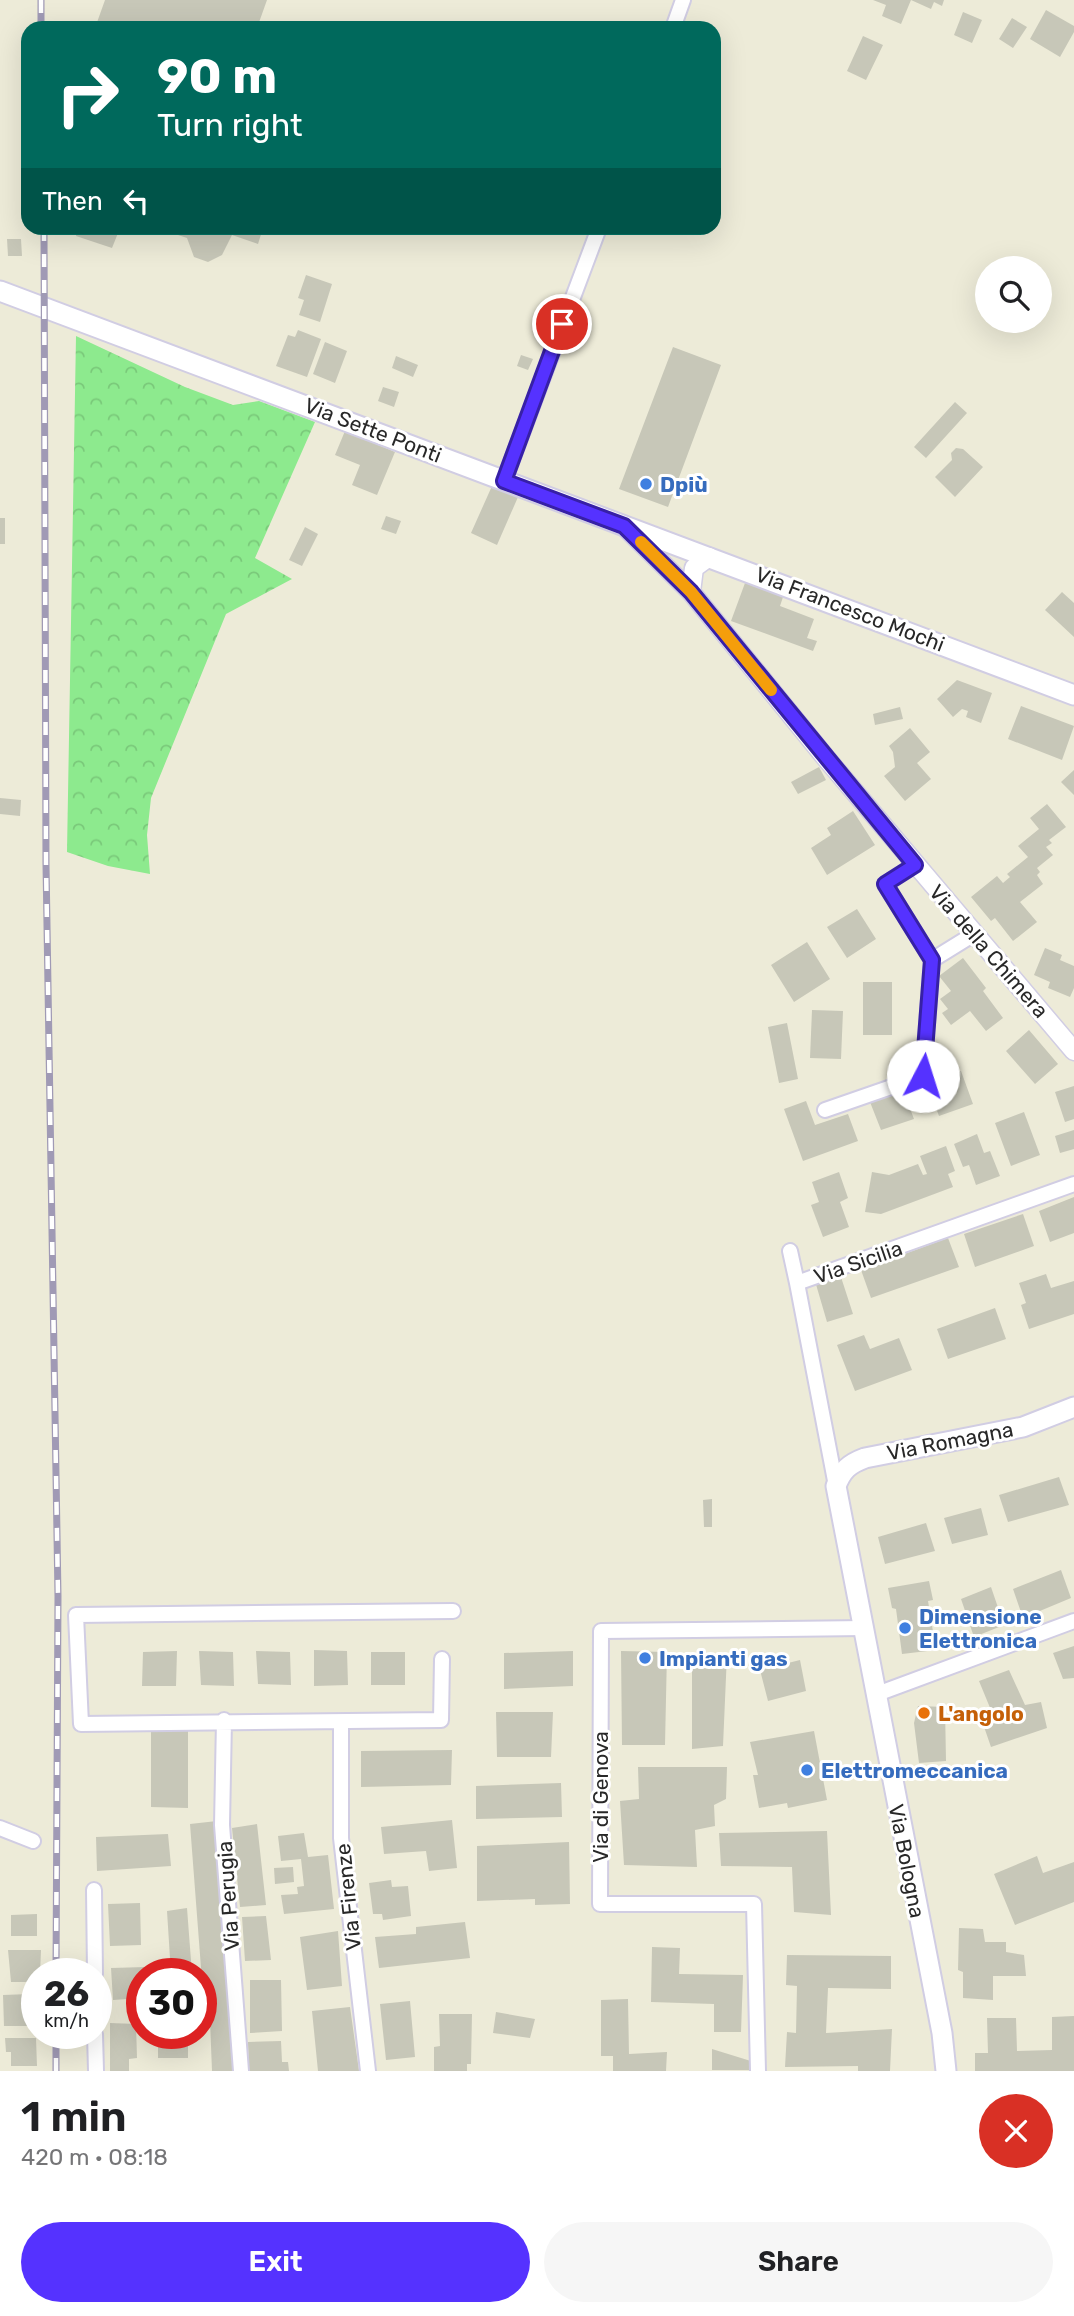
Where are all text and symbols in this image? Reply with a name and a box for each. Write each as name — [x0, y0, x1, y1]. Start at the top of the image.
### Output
text: 90 m — [157, 47, 277, 105]
icon: right — [42, 49, 133, 140]
text: Turn right — [157, 106, 302, 144]
icon: left — [117, 182, 155, 220]
text: Then — [42, 186, 103, 217]
map controls — [975, 256, 1052, 333]
button: search — [975, 256, 1052, 333]
pin — [532, 294, 592, 354]
icon: arrive — [543, 305, 581, 343]
street label: Via Sette Ponti — [301, 392, 445, 468]
place label: Dpiù — [660, 472, 708, 497]
marker: Dpiù — [638, 476, 654, 492]
street label: Via Francesco Mochi — [752, 561, 948, 657]
street label: Via della Chimera — [924, 879, 1054, 1023]
position arrow — [886, 1039, 960, 1113]
street label: Via Sicilia — [810, 1235, 906, 1289]
street label: Via Romagna — [885, 1416, 1015, 1466]
place label: Dimensione Elettronica — [919, 1604, 1042, 1653]
marker: Dimensione Elettronica — [897, 1620, 913, 1636]
place label: Impianti gas — [659, 1646, 788, 1671]
marker: Impianti gas — [637, 1650, 653, 1666]
place label: L'angolo — [938, 1701, 1024, 1726]
marker: L'angolo — [916, 1705, 932, 1721]
street label: Via di Genova — [588, 1731, 613, 1863]
place label: Elettromeccanica — [821, 1758, 1008, 1783]
marker: Elettromeccanica — [799, 1762, 815, 1778]
street label: Via Bologna — [884, 1802, 930, 1920]
street label: Via Perugia — [212, 1840, 244, 1952]
street label: Via Firenze — [330, 1842, 366, 1952]
speed limit sign: 30 — [126, 1958, 217, 2049]
text: 26 — [44, 1973, 89, 2015]
text: km/h — [44, 2010, 89, 2032]
text: 1 min — [21, 2092, 127, 2142]
button: close — [979, 2094, 1053, 2168]
text: 420 m · 08:18 — [21, 2143, 168, 2171]
button: Exit — [21, 2222, 530, 2302]
button: Share — [544, 2222, 1053, 2302]

